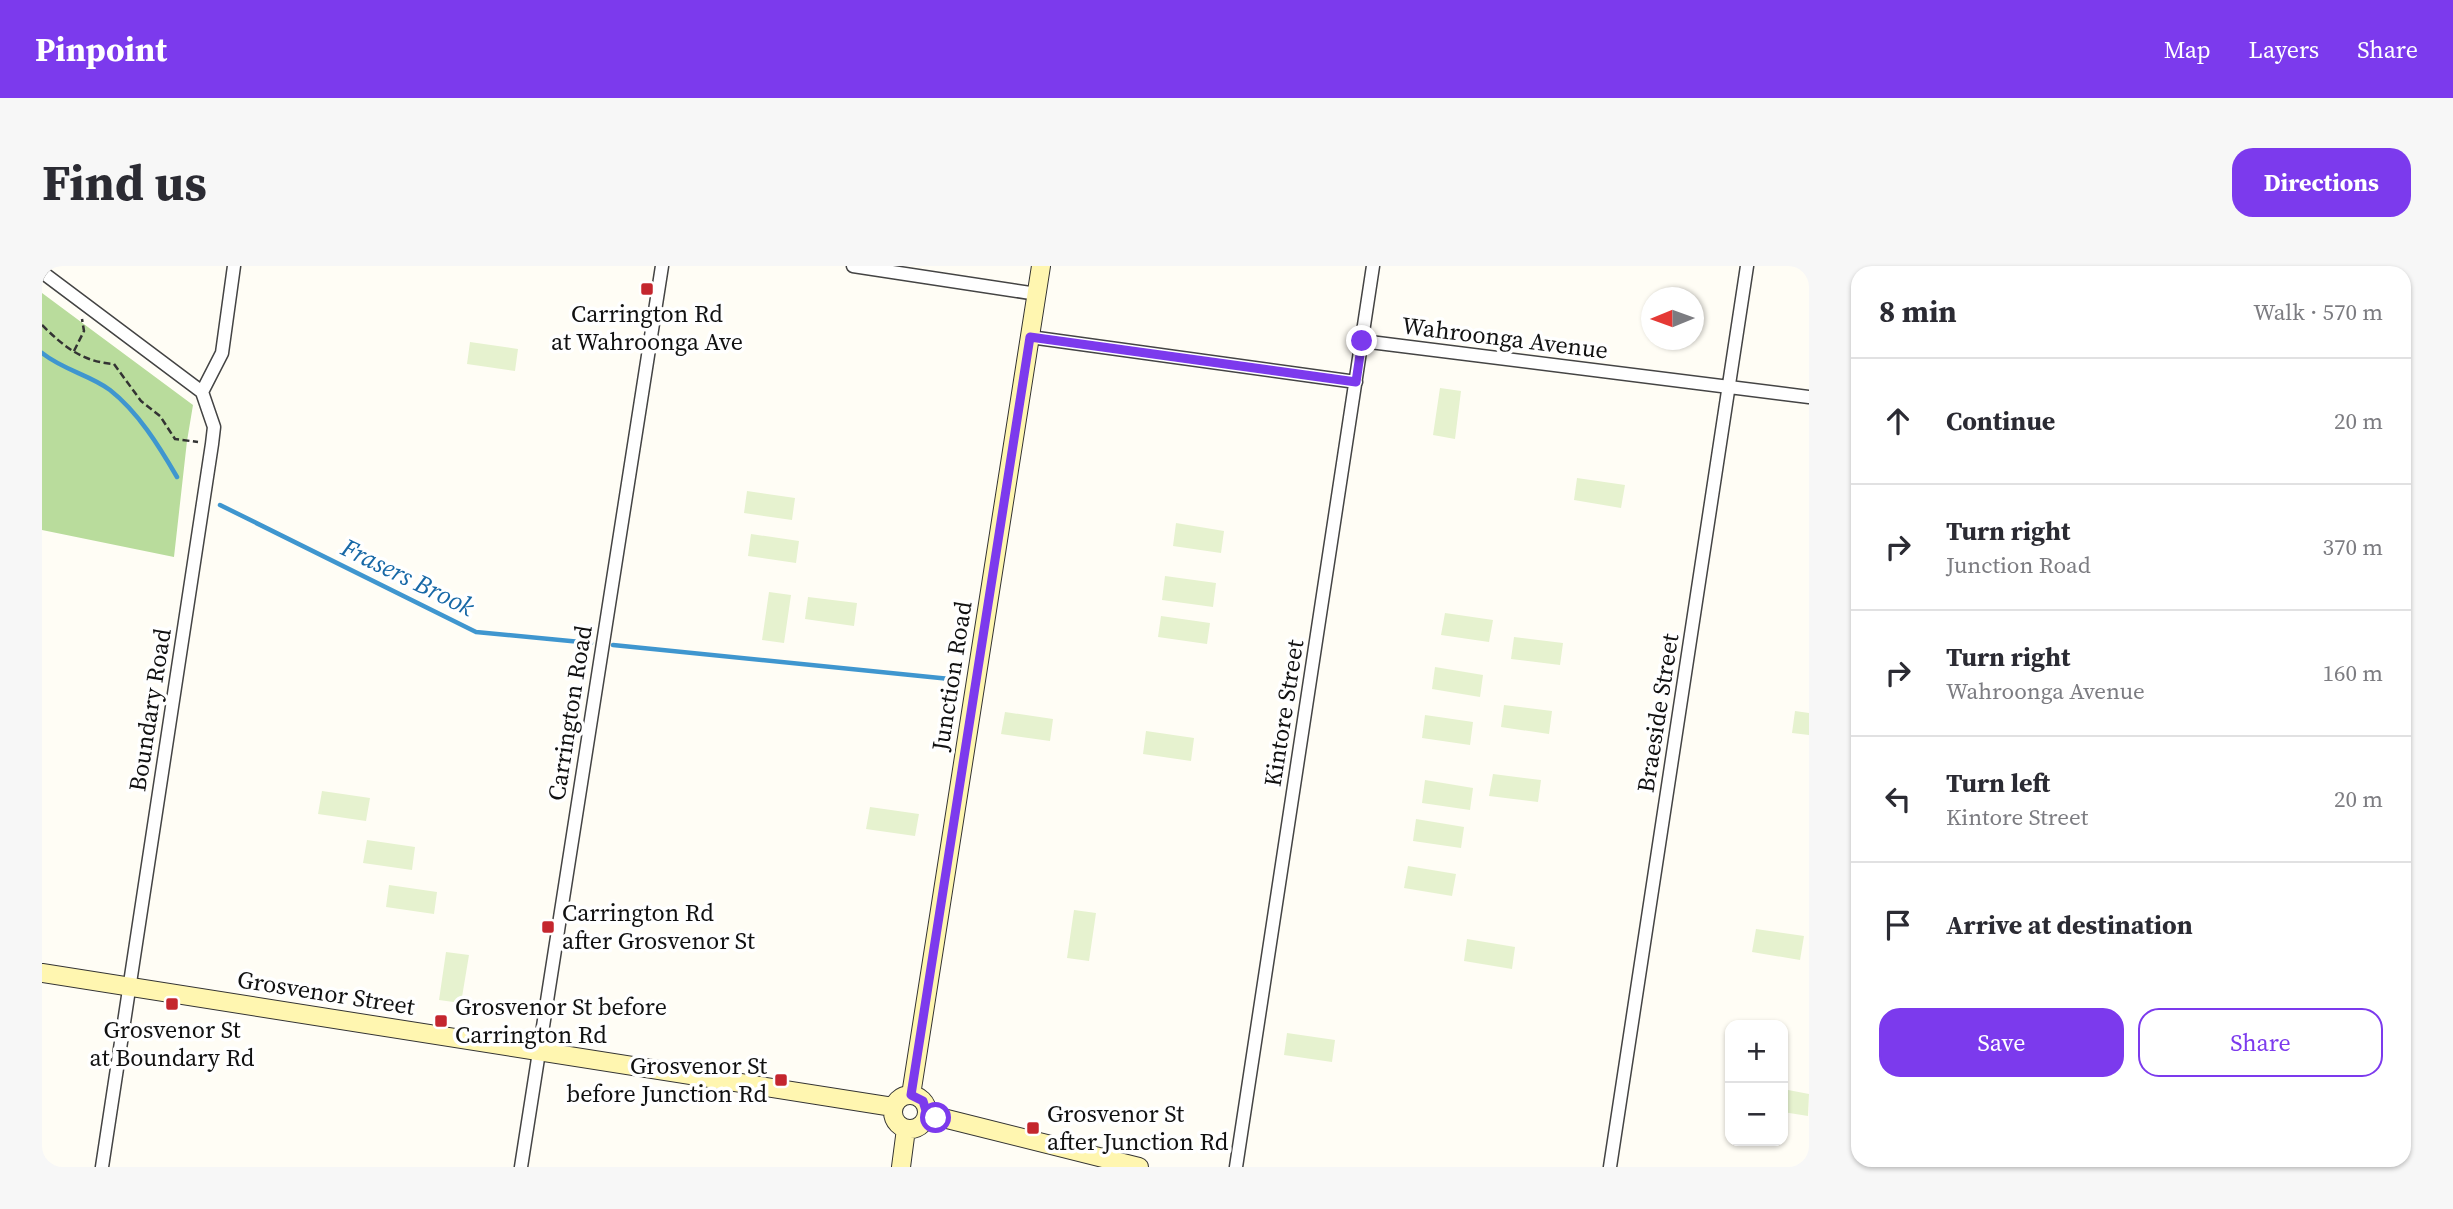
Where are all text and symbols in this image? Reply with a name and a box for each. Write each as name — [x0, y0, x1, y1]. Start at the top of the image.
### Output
text: Pinpoint — [35, 27, 167, 72]
text: Map — [2164, 33, 2211, 66]
text: Layers — [2249, 33, 2319, 66]
text: Share — [2357, 33, 2418, 66]
button: Directions — [2232, 148, 2411, 217]
text: Find us — [42, 149, 207, 216]
marker: Carrington Rd at Wahroonga Ave — [639, 281, 655, 297]
north arrow — [1641, 287, 1704, 350]
text: 8 min — [1879, 291, 1957, 332]
text: Walk · 570 m — [2253, 296, 2383, 328]
place label: Carrington Rd at Wahroonga Ave — [551, 297, 743, 358]
street label: Wahroonga Avenue — [1400, 308, 1610, 367]
route end — [1346, 325, 1377, 356]
icon: ahead — [1879, 402, 1917, 440]
text: Continue — [1946, 403, 2055, 439]
text: 20 m — [2334, 405, 2383, 437]
text: Turn right — [1946, 513, 2070, 549]
icon: right — [1879, 528, 1917, 566]
water label: Frasers Brook — [334, 529, 481, 625]
text: 370 m — [2322, 531, 2383, 563]
text: Junction Road — [1946, 549, 2091, 581]
street label: Junction Road — [923, 598, 980, 754]
street label: Carrington Road — [539, 622, 600, 803]
street label: Boundary Road — [120, 626, 179, 794]
street label: Braeside Street — [1629, 631, 1686, 795]
street label: Kintore Street — [1256, 637, 1311, 789]
text: Turn right — [1946, 639, 2070, 675]
icon: right — [1879, 654, 1917, 692]
text: 160 m — [2322, 657, 2383, 689]
text: Wahroonga Avenue — [1946, 675, 2145, 707]
text: Turn left — [1946, 765, 2050, 801]
icon: left — [1879, 780, 1917, 818]
text: 20 m — [2334, 783, 2383, 815]
text: Kintore Street — [1946, 801, 2088, 833]
place label: Carrington Rd after Grosvenor St — [562, 896, 755, 957]
icon: arrive — [1879, 906, 1917, 944]
text: Arrive at destination — [1946, 907, 2193, 943]
marker: Carrington Rd after Grosvenor St — [540, 919, 556, 935]
street label: Grosvenor Street — [235, 962, 417, 1023]
place label: Grosvenor St before Carrington Rd — [455, 990, 667, 1051]
marker: Grosvenor St at Boundary Rd — [164, 996, 180, 1012]
button: Save — [1879, 1008, 2124, 1077]
button: Share — [2138, 1008, 2383, 1077]
place label: Grosvenor St at Boundary Rd — [90, 1013, 255, 1074]
marker: Grosvenor St before Carrington Rd — [433, 1013, 449, 1029]
map controls — [1725, 1020, 1788, 1146]
button: + — [1725, 1020, 1788, 1083]
place label: Grosvenor St before Junction Rd — [566, 1049, 767, 1110]
marker: Grosvenor St before Junction Rd — [773, 1072, 789, 1088]
button: − — [1725, 1083, 1788, 1146]
place label: Grosvenor St after Junction Rd — [1047, 1097, 1229, 1158]
route start — [920, 1102, 951, 1133]
marker: Grosvenor St after Junction Rd — [1025, 1120, 1041, 1136]

